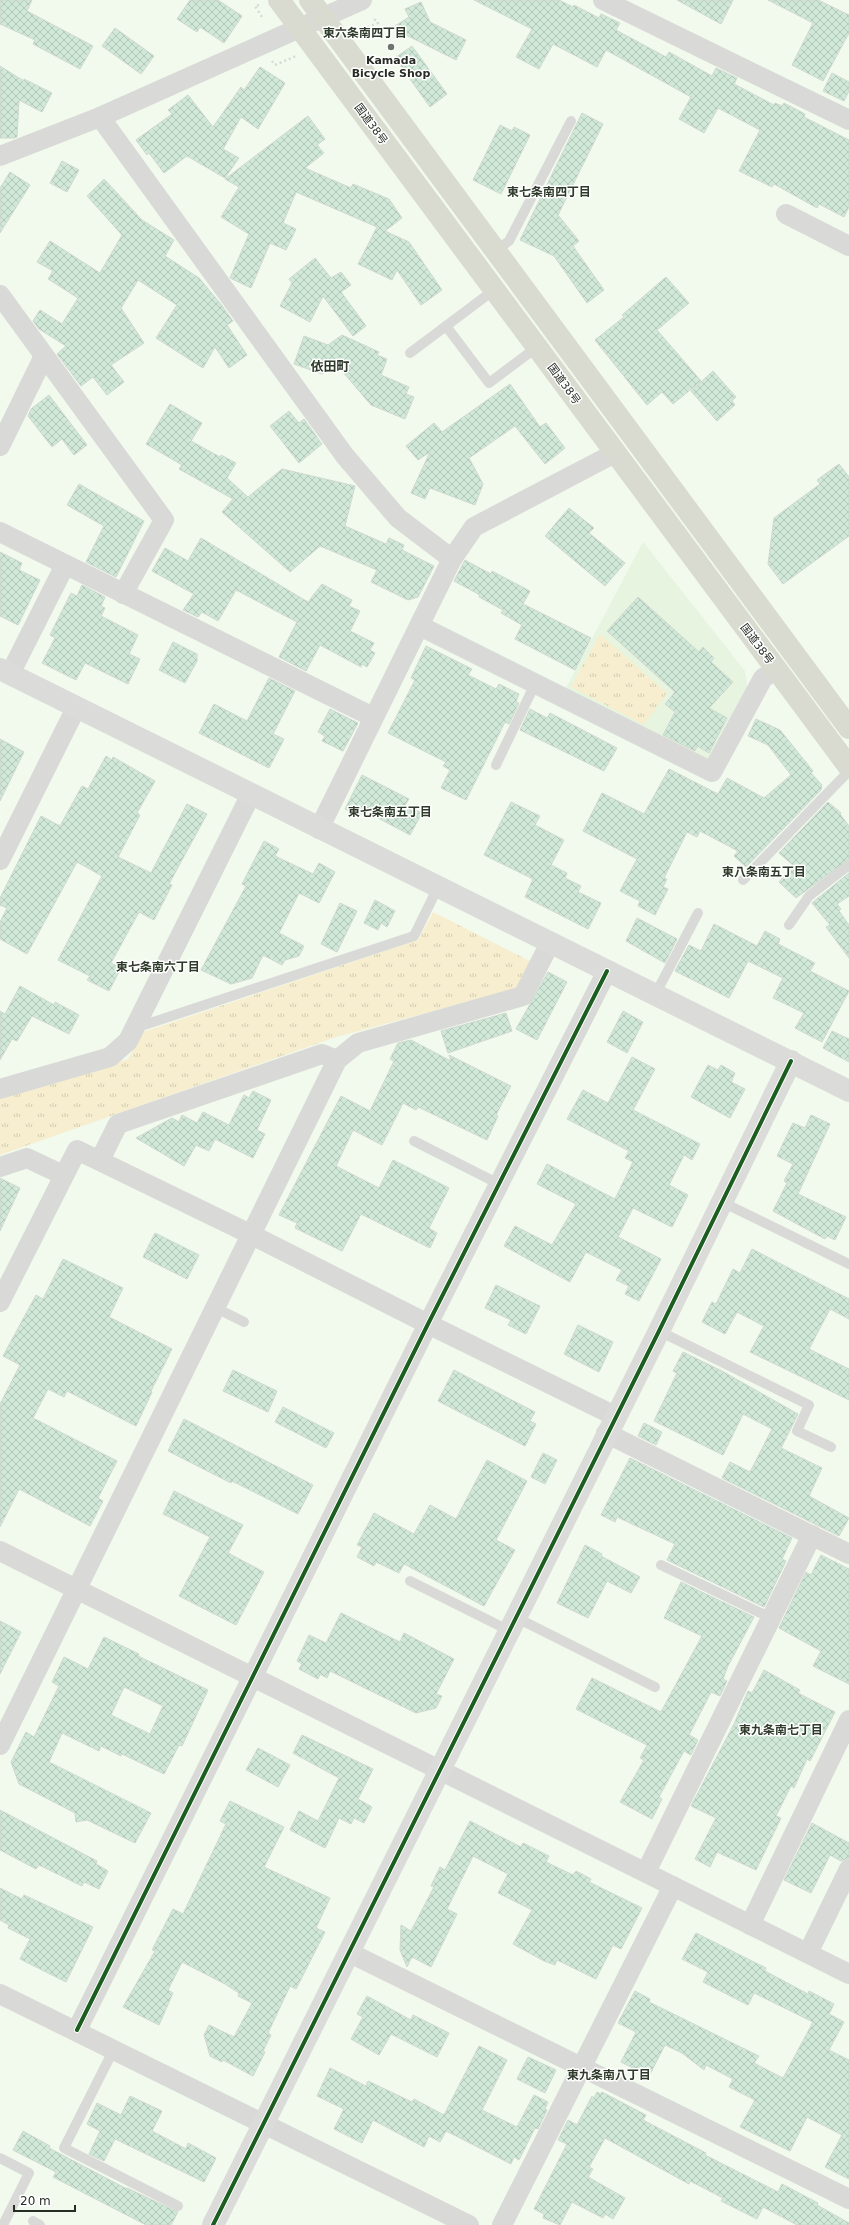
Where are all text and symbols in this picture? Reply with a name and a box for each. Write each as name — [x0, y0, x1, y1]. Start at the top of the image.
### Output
district label: 東六条南四丁目 — [323, 26, 407, 40]
marker: Kamada Bicycle Shop — [386, 42, 396, 52]
place label: Kamada Bicycle Shop — [352, 54, 430, 80]
street label: 国道38号 — [352, 101, 390, 147]
district label: 東七条南四丁目 — [507, 185, 591, 199]
district label: 依田町 — [310, 359, 350, 374]
street label: 国道38号 — [545, 361, 583, 407]
street label: 国道38号 — [738, 621, 776, 667]
district label: 東七条南五丁目 — [348, 805, 432, 819]
district label: 東八条南五丁目 — [722, 865, 806, 879]
district label: 東七条南六丁目 — [116, 960, 200, 974]
district label: 東九条南七丁目 — [739, 1723, 823, 1737]
district label: 東九条南八丁目 — [567, 2068, 651, 2082]
scale bar — [14, 2187, 75, 2213]
text: 20 m — [20, 2194, 51, 2208]

